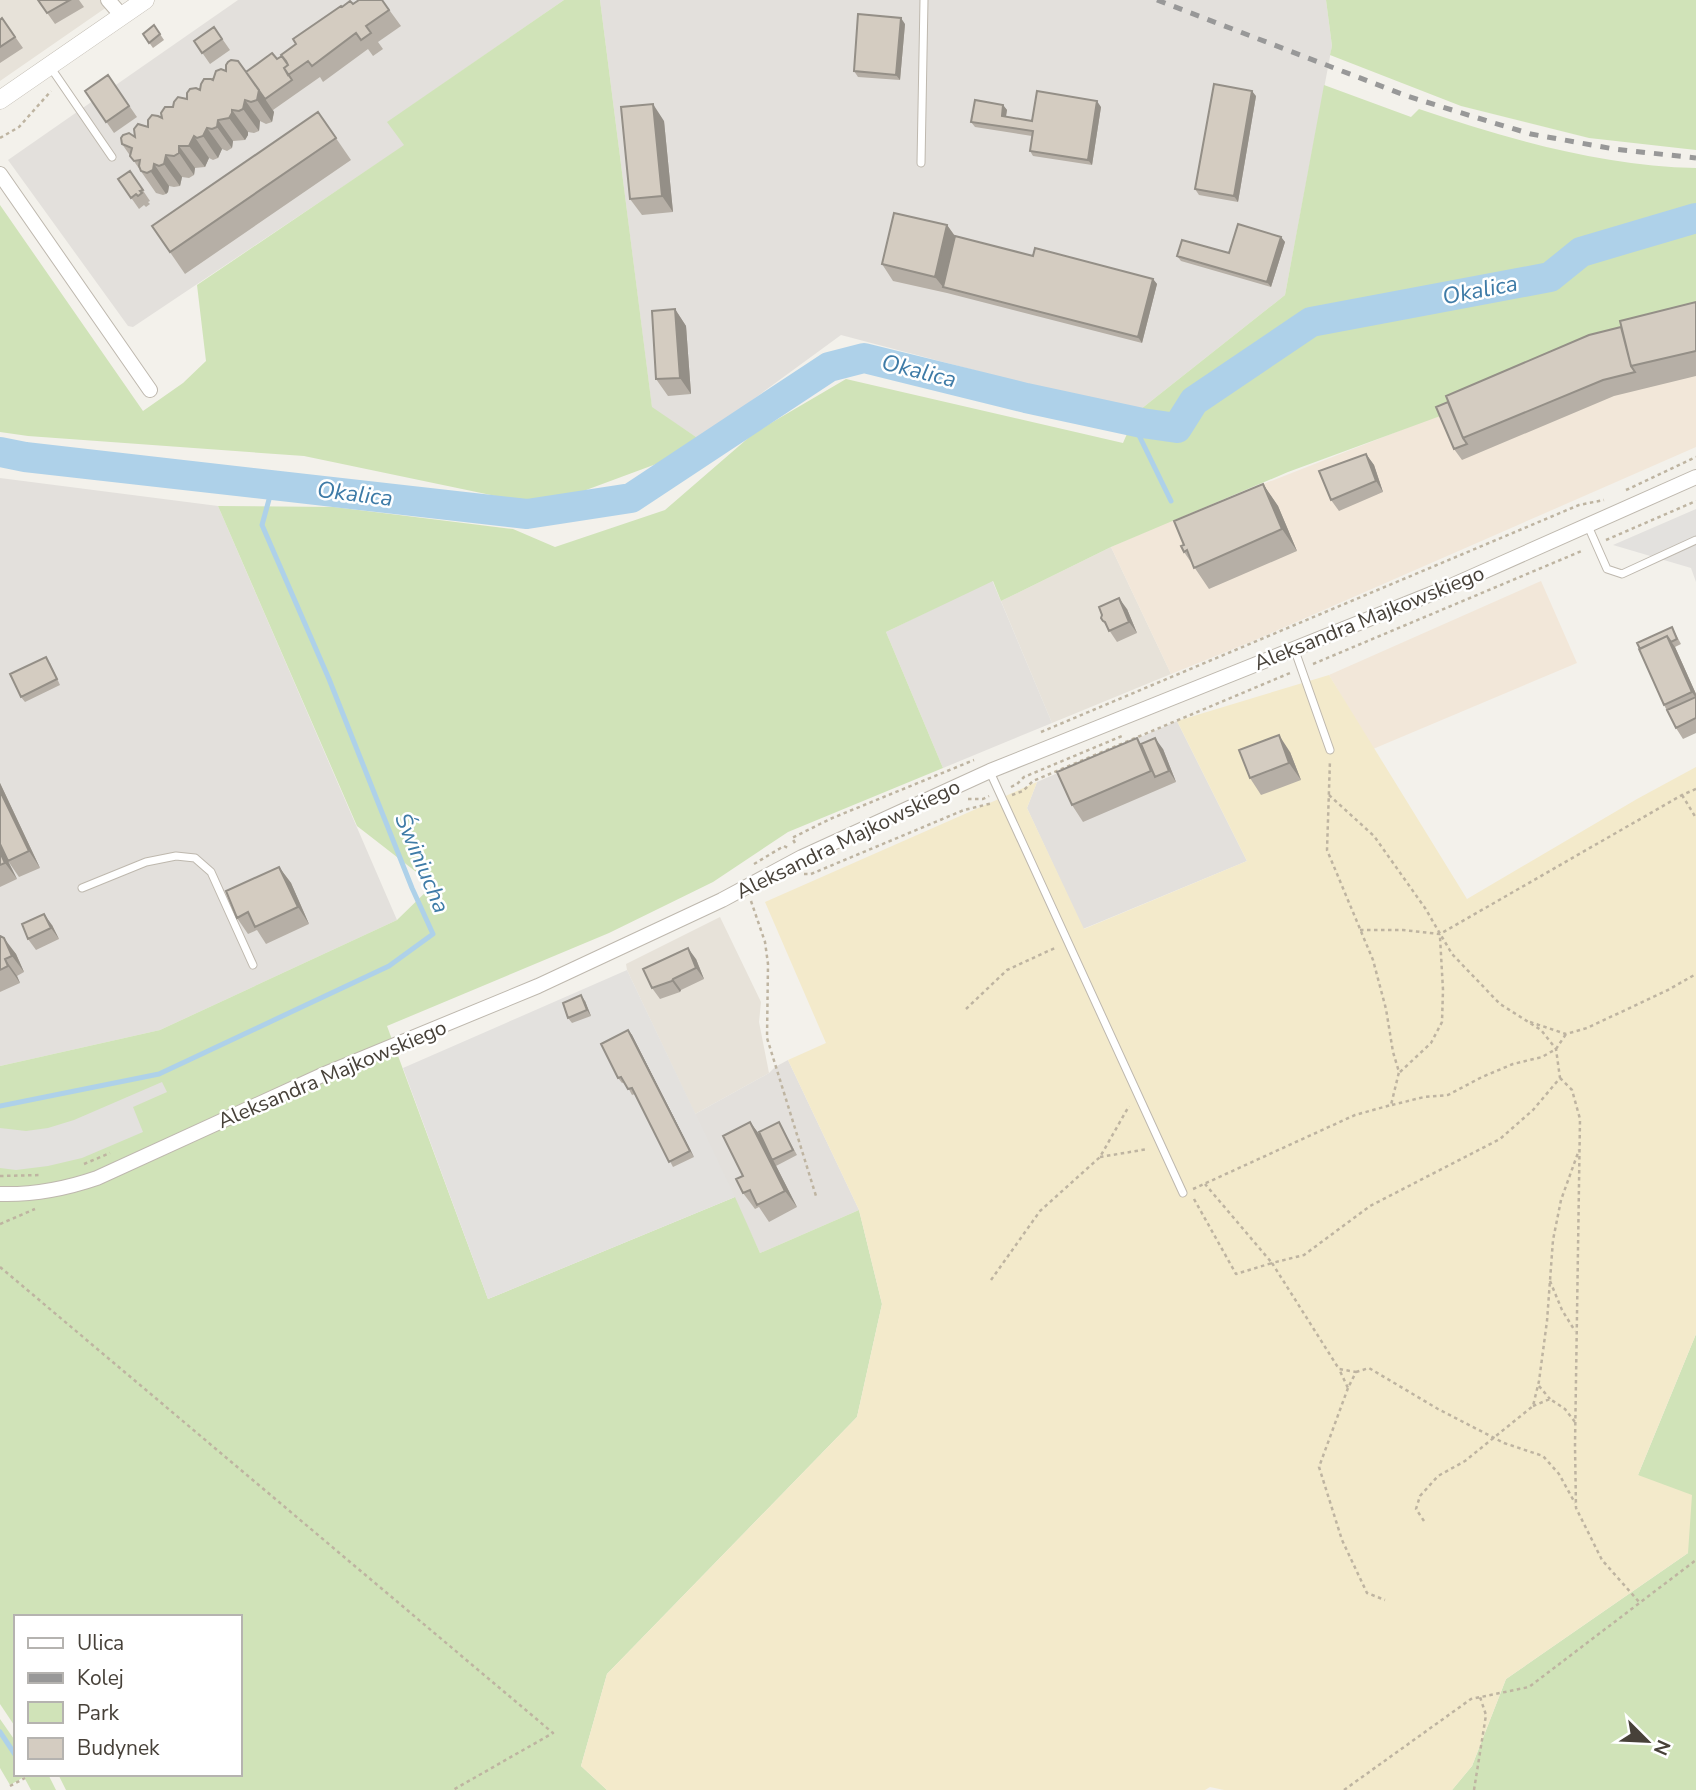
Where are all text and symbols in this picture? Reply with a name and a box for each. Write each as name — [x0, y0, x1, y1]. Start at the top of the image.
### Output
water label: Okalica — [1440, 268, 1520, 312]
water label: Okalica — [878, 347, 960, 395]
water label: Okalica — [315, 474, 395, 514]
street label: Aleksandra Majkowskiego — [1250, 559, 1488, 677]
street label: Aleksandra Majkowskiego — [731, 772, 965, 906]
water label: Świniucha — [387, 808, 457, 918]
street label: Aleksandra Majkowskiego — [213, 1013, 451, 1135]
legend — [14, 1615, 242, 1776]
text: Ulica — [77, 1629, 124, 1657]
text: Kolej — [77, 1664, 124, 1692]
text: Park — [77, 1699, 119, 1727]
north arrow — [1612, 1706, 1682, 1776]
text: Budynek — [77, 1734, 160, 1762]
text: N — [1647, 1736, 1676, 1759]

